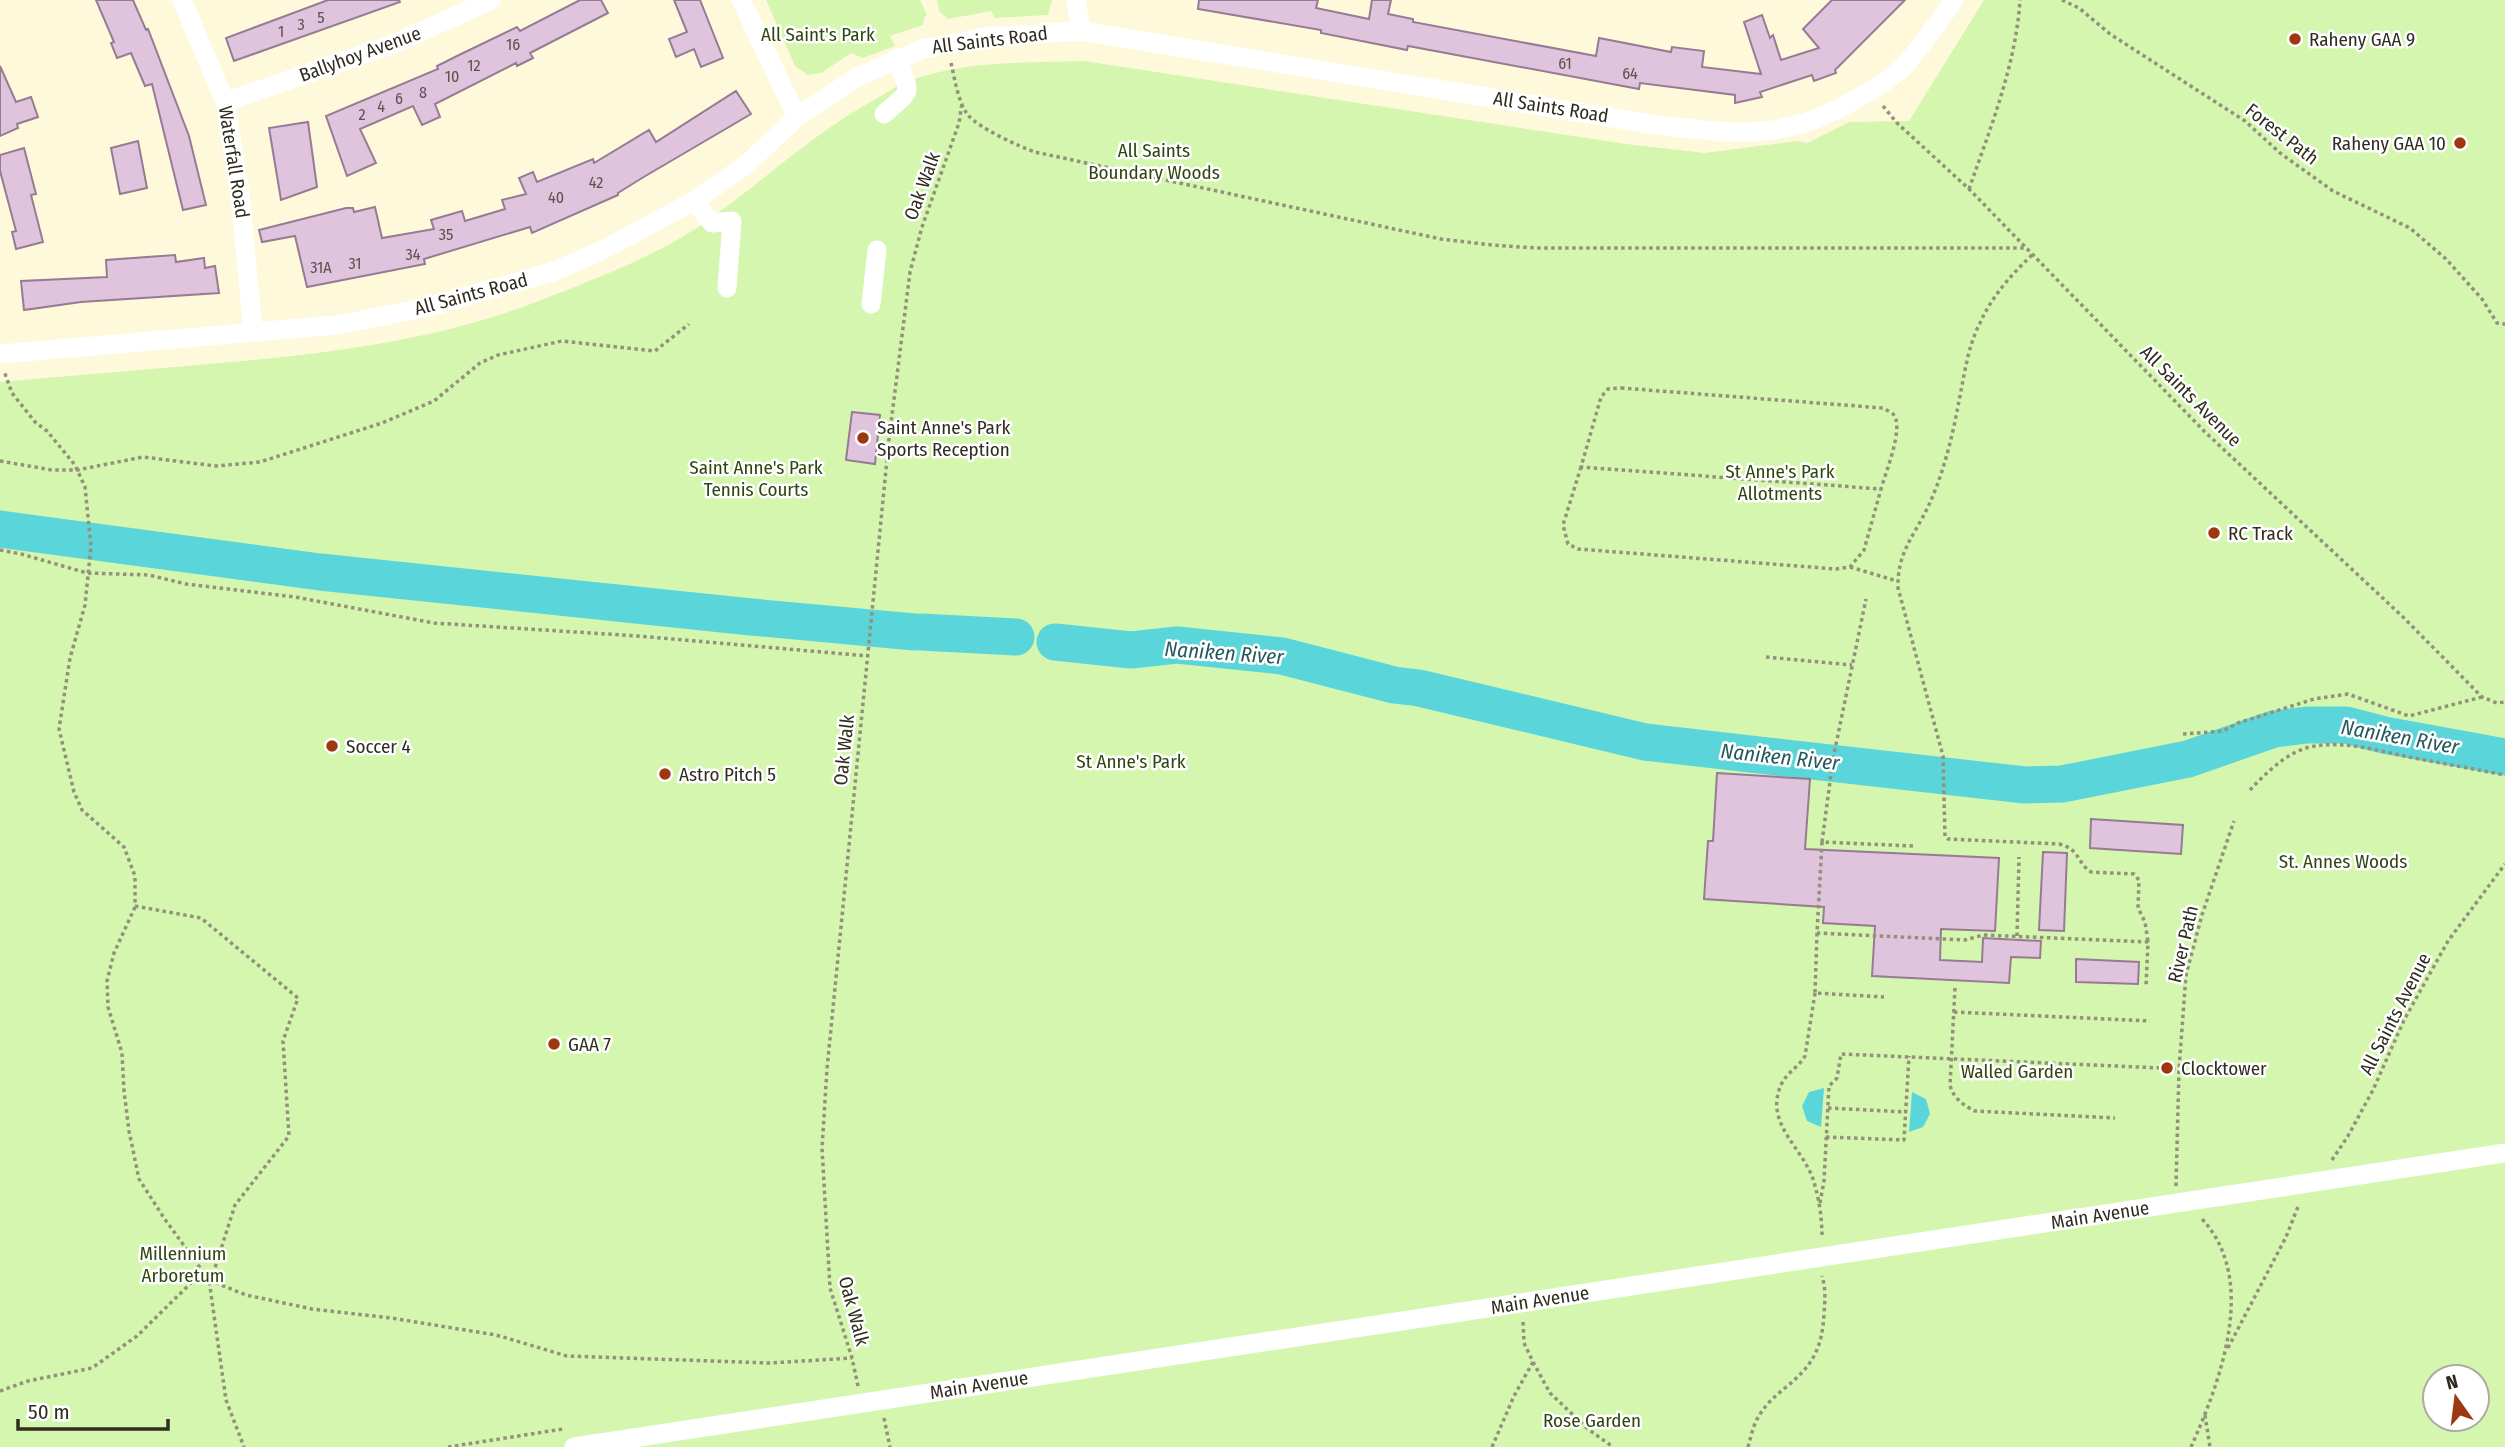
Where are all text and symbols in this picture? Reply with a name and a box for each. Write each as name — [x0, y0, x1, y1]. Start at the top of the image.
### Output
house number: 5 — [317, 8, 325, 27]
house number: 3 — [297, 15, 305, 34]
street label: Ballyhoy Avenue — [296, 21, 424, 87]
house number: 1 — [278, 22, 284, 41]
street label: All Saints Road — [931, 22, 1049, 58]
park label: All Saint's Park — [761, 23, 875, 46]
place label: Raheny GAA 9 — [2309, 28, 2415, 51]
marker: Raheny GAA 9 — [2287, 31, 2303, 47]
house number: 16 — [506, 35, 520, 54]
house number: 61 — [1558, 54, 1572, 73]
house number: 12 — [467, 56, 481, 75]
house number: 64 — [1622, 64, 1638, 83]
house number: 10 — [445, 67, 459, 86]
house number: 8 — [419, 83, 427, 102]
street label: All Saints Road — [1492, 87, 1610, 127]
house number: 6 — [395, 89, 403, 108]
house number: 4 — [377, 97, 385, 116]
street label: Forest Path — [2241, 98, 2323, 170]
street label: Waterfall Road — [214, 104, 254, 220]
house number: 2 — [358, 105, 366, 124]
place label: Raheny GAA 10 — [2332, 132, 2446, 155]
marker: Raheny GAA 10 — [2452, 135, 2468, 151]
park label: All Saints Boundary Woods — [1088, 139, 1220, 184]
street label: Oak Walk — [899, 149, 945, 223]
house number: 42 — [589, 173, 603, 192]
house number: 40 — [548, 188, 564, 207]
house number: 35 — [439, 225, 453, 244]
house number: 34 — [406, 245, 421, 264]
house number: 31 — [348, 254, 362, 273]
house number: 31A — [310, 258, 332, 277]
street label: All Saints Road — [412, 268, 530, 320]
street label: All Saints Avenue — [2136, 341, 2246, 451]
place label: Saint Anne's Park Sports Reception — [877, 416, 1011, 461]
marker: Saint Anne's Park Sports Reception — [855, 430, 871, 446]
park label: Saint Anne's Park Tennis Courts — [689, 456, 823, 501]
park label: St Anne's Park Allotments — [1725, 460, 1835, 505]
place label: RC Track — [2228, 522, 2293, 545]
marker: RC Track — [2206, 525, 2222, 541]
water label: Naniken River — [1164, 636, 1285, 670]
street label: Oak Walk — [829, 713, 859, 787]
water label: Naniken River — [2339, 714, 2462, 760]
place label: Soccer 4 — [346, 735, 411, 758]
marker: Soccer 4 — [324, 738, 340, 754]
water label: Naniken River — [1719, 738, 1841, 776]
park label: St Anne's Park — [1076, 750, 1186, 773]
place label: Astro Pitch 5 — [679, 763, 776, 786]
marker: Astro Pitch 5 — [657, 766, 673, 782]
park label: St. Annes Woods — [2279, 850, 2407, 873]
street label: River Path — [2163, 903, 2203, 985]
street label: All Saints Avenue — [2354, 949, 2436, 1079]
place label: GAA 7 — [568, 1033, 611, 1056]
marker: GAA 7 — [546, 1036, 562, 1052]
place label: Clocktower — [2181, 1057, 2267, 1080]
park label: Walled Garden — [1961, 1060, 2073, 1083]
marker: Clocktower — [2159, 1060, 2175, 1076]
street label: Main Avenue — [2049, 1196, 2151, 1234]
park label: Millennium Arboretum — [140, 1242, 226, 1287]
street label: Oak Walk — [834, 1274, 874, 1348]
street label: Main Avenue — [1489, 1281, 1591, 1319]
north arrow — [2421, 1363, 2491, 1433]
street label: Main Avenue — [928, 1366, 1030, 1404]
text: N — [2444, 1369, 2460, 1395]
scale bar — [18, 1388, 168, 1432]
text: 50 m — [28, 1399, 70, 1425]
park label: Rose Garden — [1543, 1409, 1641, 1432]

